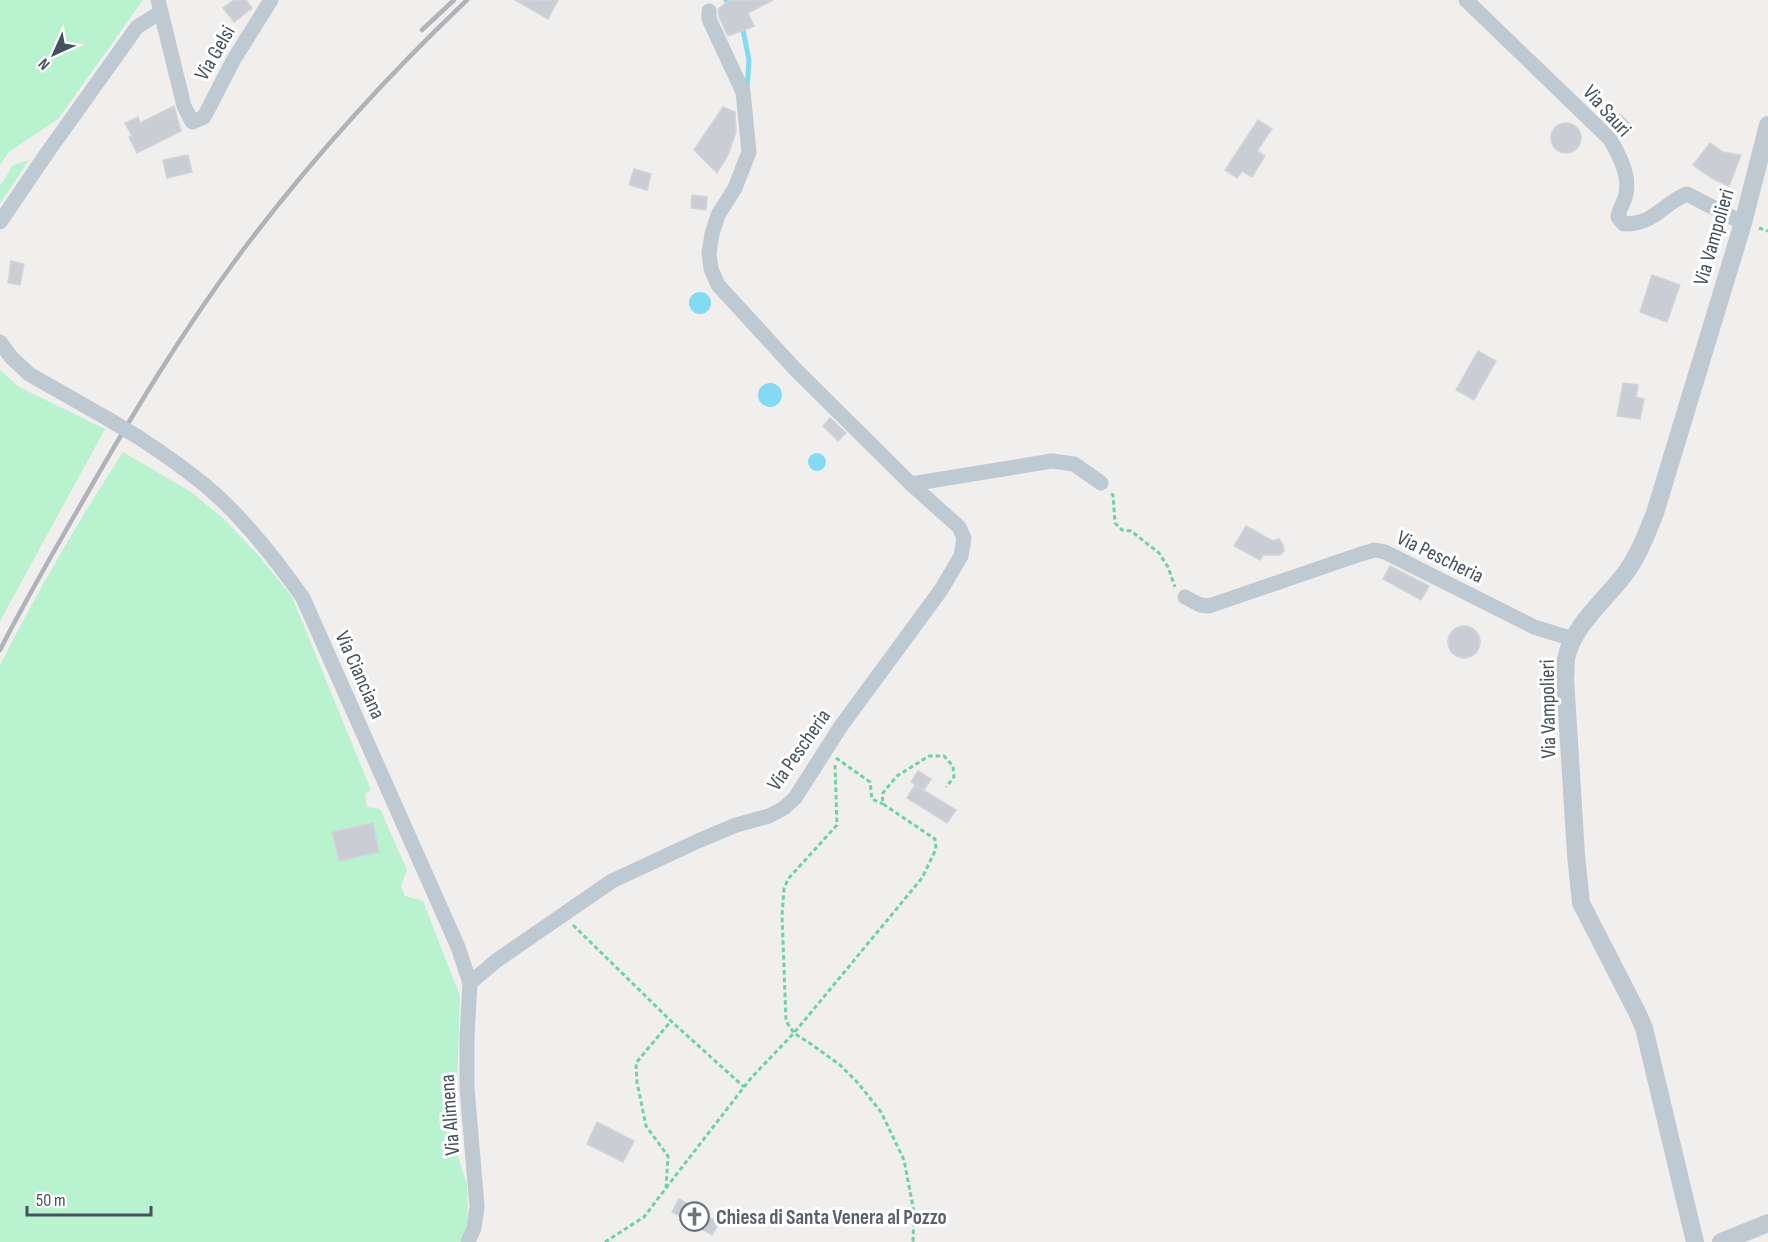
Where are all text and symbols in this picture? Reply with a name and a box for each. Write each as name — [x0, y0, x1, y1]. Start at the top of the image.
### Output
street label: Via Gelsi — [189, 21, 241, 85]
north arrow — [24, 24, 84, 84]
text: N — [35, 54, 54, 73]
street label: Via Sauri — [1577, 80, 1637, 142]
street label: Via Vampolieri — [1688, 186, 1740, 288]
street label: Via Pescheria — [1393, 525, 1487, 589]
street label: Via Cianciana — [330, 627, 390, 723]
street label: Via Vampolieri — [1535, 659, 1561, 759]
street label: Via Pescheria — [762, 705, 836, 795]
street label: Via Alimena — [435, 1074, 465, 1156]
scale bar — [27, 1179, 152, 1217]
text: 50 m — [36, 1190, 66, 1211]
church icon: Chiesa di Santa Venera al Pozzo — [679, 1201, 711, 1233]
place label: Chiesa di Santa Venera al Pozzo — [716, 1205, 947, 1230]

